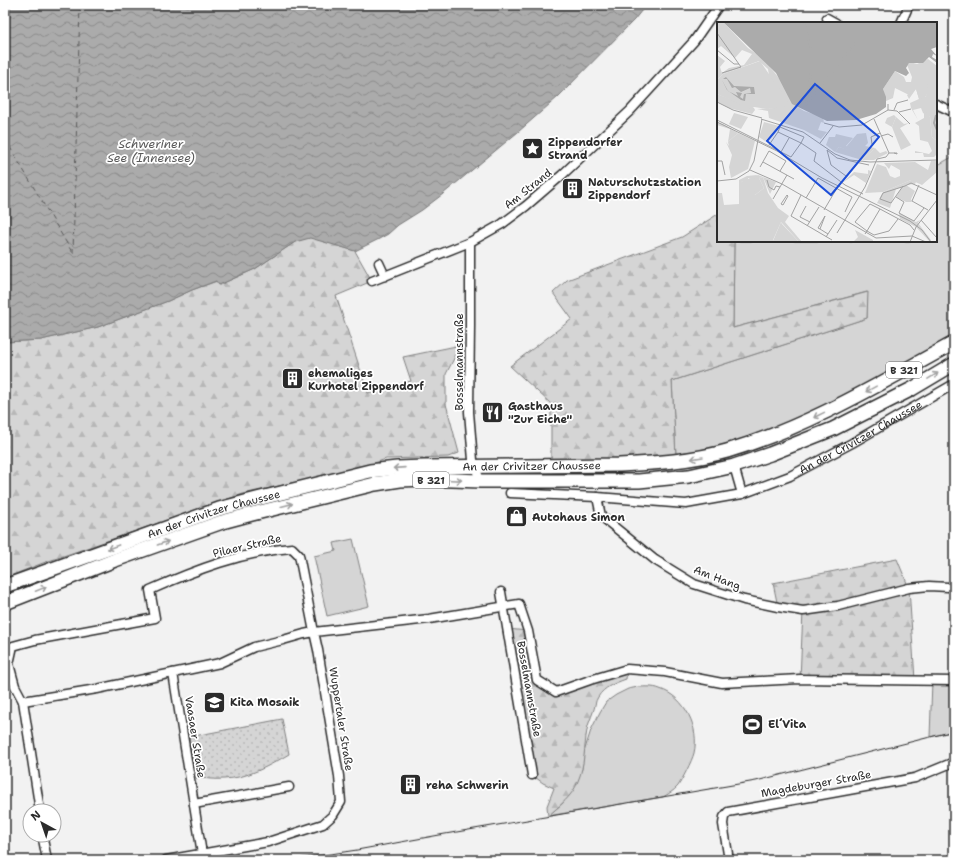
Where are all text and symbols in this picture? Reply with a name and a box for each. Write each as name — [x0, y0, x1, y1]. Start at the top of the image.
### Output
inset map — [717, 22, 937, 242]
place icon: Zippendorfer Strand — [520, 135, 546, 161]
place label: Zippendorfer Strand — [548, 135, 622, 163]
water label: Schweriner See (Innensee) — [107, 136, 195, 166]
street label: Am Strand — [501, 165, 555, 213]
building icon: Naturschutzstation Zippendorf — [559, 175, 585, 201]
place label: Naturschutzstation Zippendorf — [588, 175, 702, 203]
street label: Bosselmannstraße — [452, 313, 467, 411]
road number: B 321 — [886, 362, 922, 378]
building icon: ehemaliges Kurhotel Zippendorf — [279, 366, 305, 392]
place label: ehemaliges Kurhotel Zippendorf — [308, 366, 424, 394]
one-way arrow — [927, 372, 939, 380]
one-way arrow — [865, 385, 877, 393]
street label: An der Crivitzer Chaussee — [796, 397, 925, 477]
restaurant icon: Gasthaus "Zur Eiche" — [479, 399, 505, 425]
place label: Gasthaus "Zur Eiche" — [508, 399, 573, 427]
one-way arrow — [814, 412, 826, 419]
one-way arrow — [691, 454, 704, 462]
street label: An der Crivitzer Chaussee — [462, 458, 601, 474]
one-way arrow — [393, 465, 406, 472]
road number: B 321 — [413, 472, 449, 488]
one-way arrow — [449, 477, 462, 484]
street label: An der Crivitzer Chaussee — [145, 486, 282, 542]
one-way arrow — [280, 501, 293, 508]
shop icon: Autohaus Simon — [503, 504, 529, 530]
place label: Autohaus Simon — [532, 510, 625, 525]
street label: Pilaer Straße — [211, 531, 283, 561]
one-way arrow — [156, 539, 169, 546]
one-way arrow — [106, 544, 119, 551]
street label: Am Hang — [691, 562, 743, 594]
one-way arrow — [35, 585, 47, 592]
street label: Bosselmannstraße — [513, 640, 545, 738]
street label: Wuppertaler Straße — [325, 666, 357, 772]
school or university icon: Kita Mosaik — [202, 689, 228, 715]
street label: Vaasaer Straße — [181, 695, 209, 779]
place label: Kita Mosaik — [230, 695, 299, 710]
sports icon: El´Vita — [740, 711, 766, 737]
place label: El´Vita — [768, 717, 807, 732]
street label: Magdeburger Straße — [760, 767, 872, 801]
building icon: reha Schwerin — [397, 772, 423, 798]
place label: reha Schwerin — [426, 778, 509, 793]
north arrow — [22, 803, 62, 843]
text: N — [28, 807, 44, 824]

